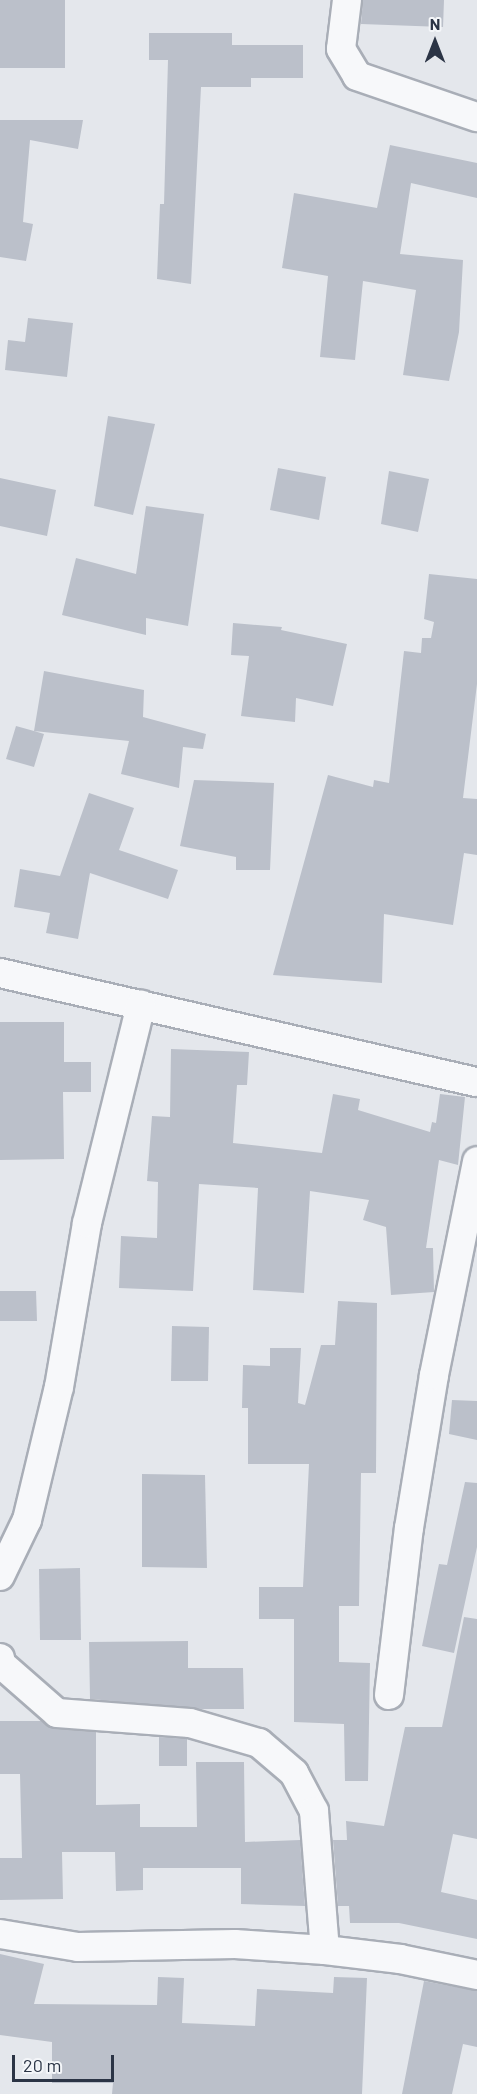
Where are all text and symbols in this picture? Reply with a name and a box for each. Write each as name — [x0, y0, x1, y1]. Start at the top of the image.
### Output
north arrow — [405, 12, 465, 72]
text: N — [430, 14, 440, 33]
scale bar — [15, 2043, 117, 2081]
text: 20 m — [23, 2054, 61, 2076]

